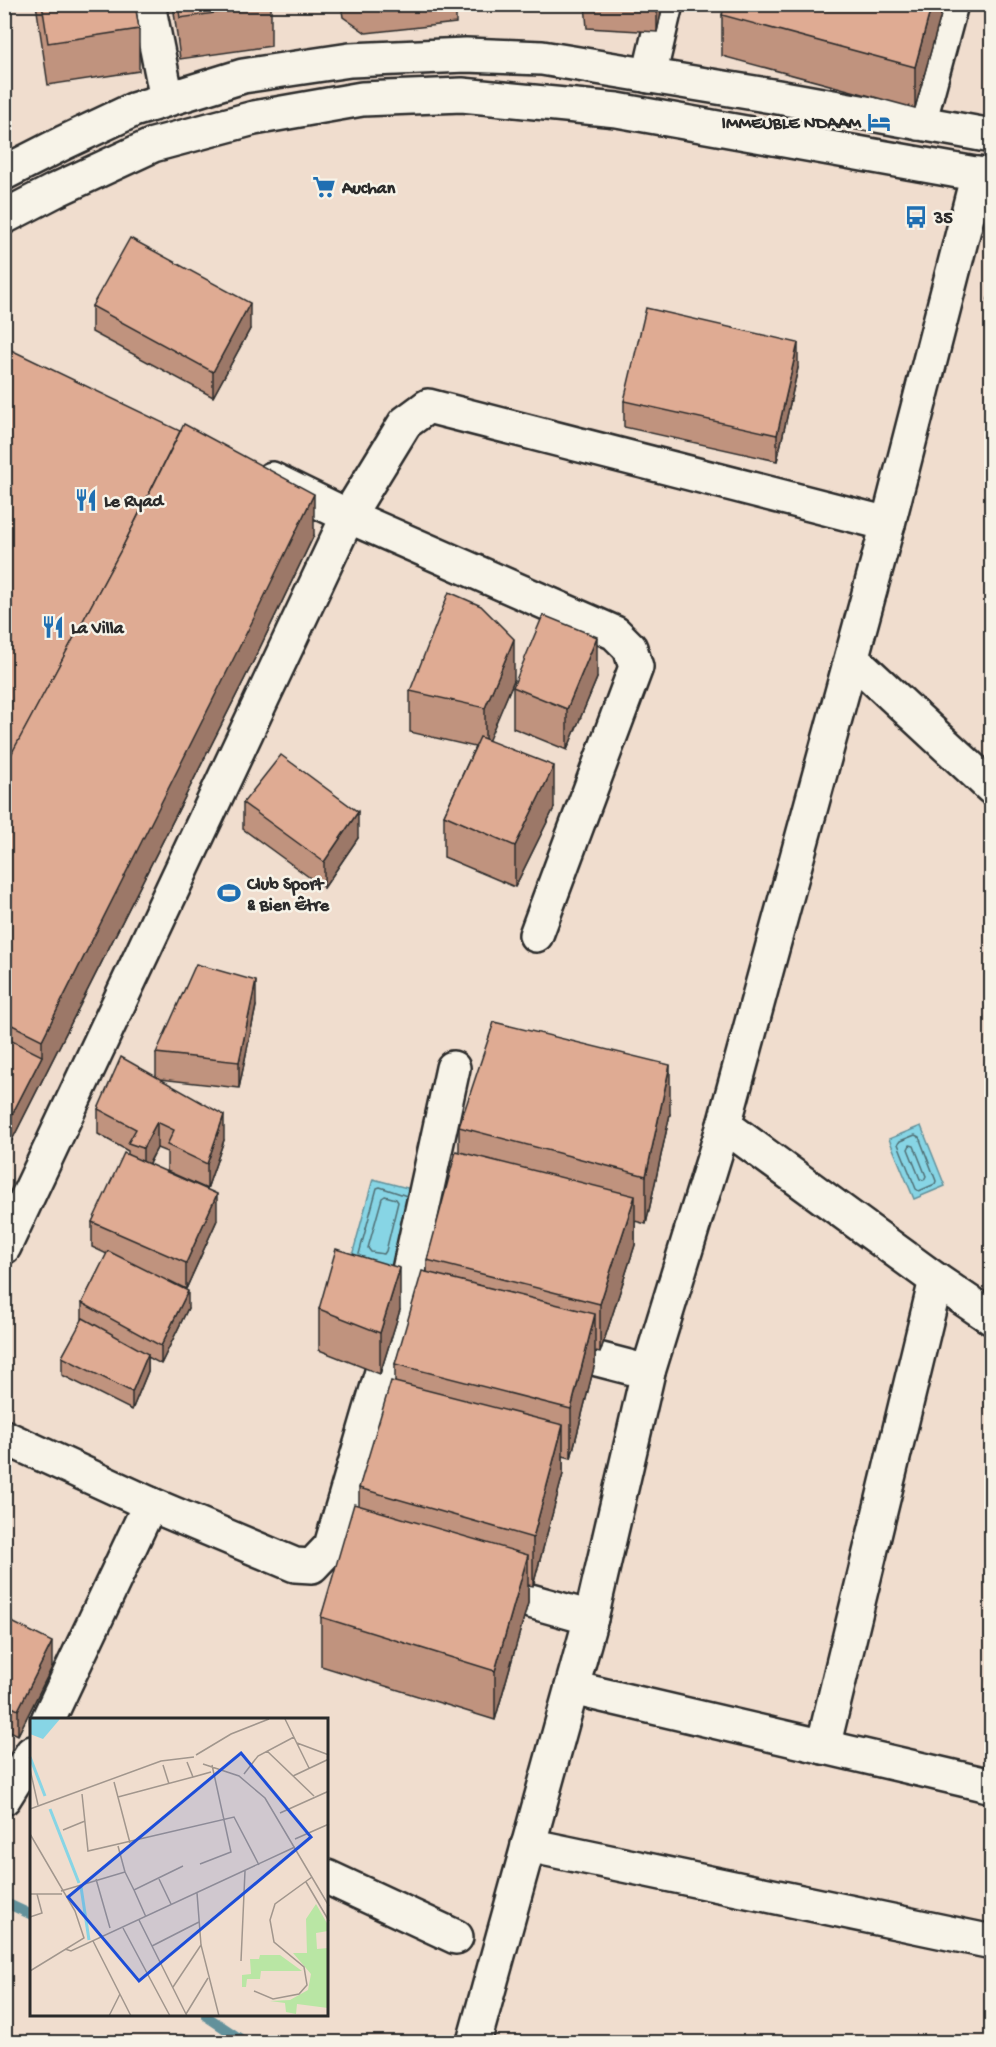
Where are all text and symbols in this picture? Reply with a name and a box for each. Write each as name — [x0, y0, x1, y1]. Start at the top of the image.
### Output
hotel icon: IMMEUBLE NDAAM — [866, 109, 892, 135]
place label: IMMEUBLE NDAAM — [722, 114, 862, 135]
supermarket icon: Auchan — [311, 174, 337, 200]
place label: Auchan — [341, 179, 396, 200]
bus stop icon: 35 — [903, 204, 929, 230]
place label: 35 — [933, 209, 953, 230]
restaurant icon: Le Ryad — [73, 487, 99, 513]
place label: Le Ryad — [104, 492, 165, 513]
restaurant icon: La Villa — [40, 614, 66, 640]
place label: La Villa — [71, 619, 125, 640]
place label: Club Sport & Bien Être — [246, 875, 330, 917]
sports icon: Club Sport & Bien Être — [216, 880, 242, 906]
inset map — [30, 1718, 328, 2017]

